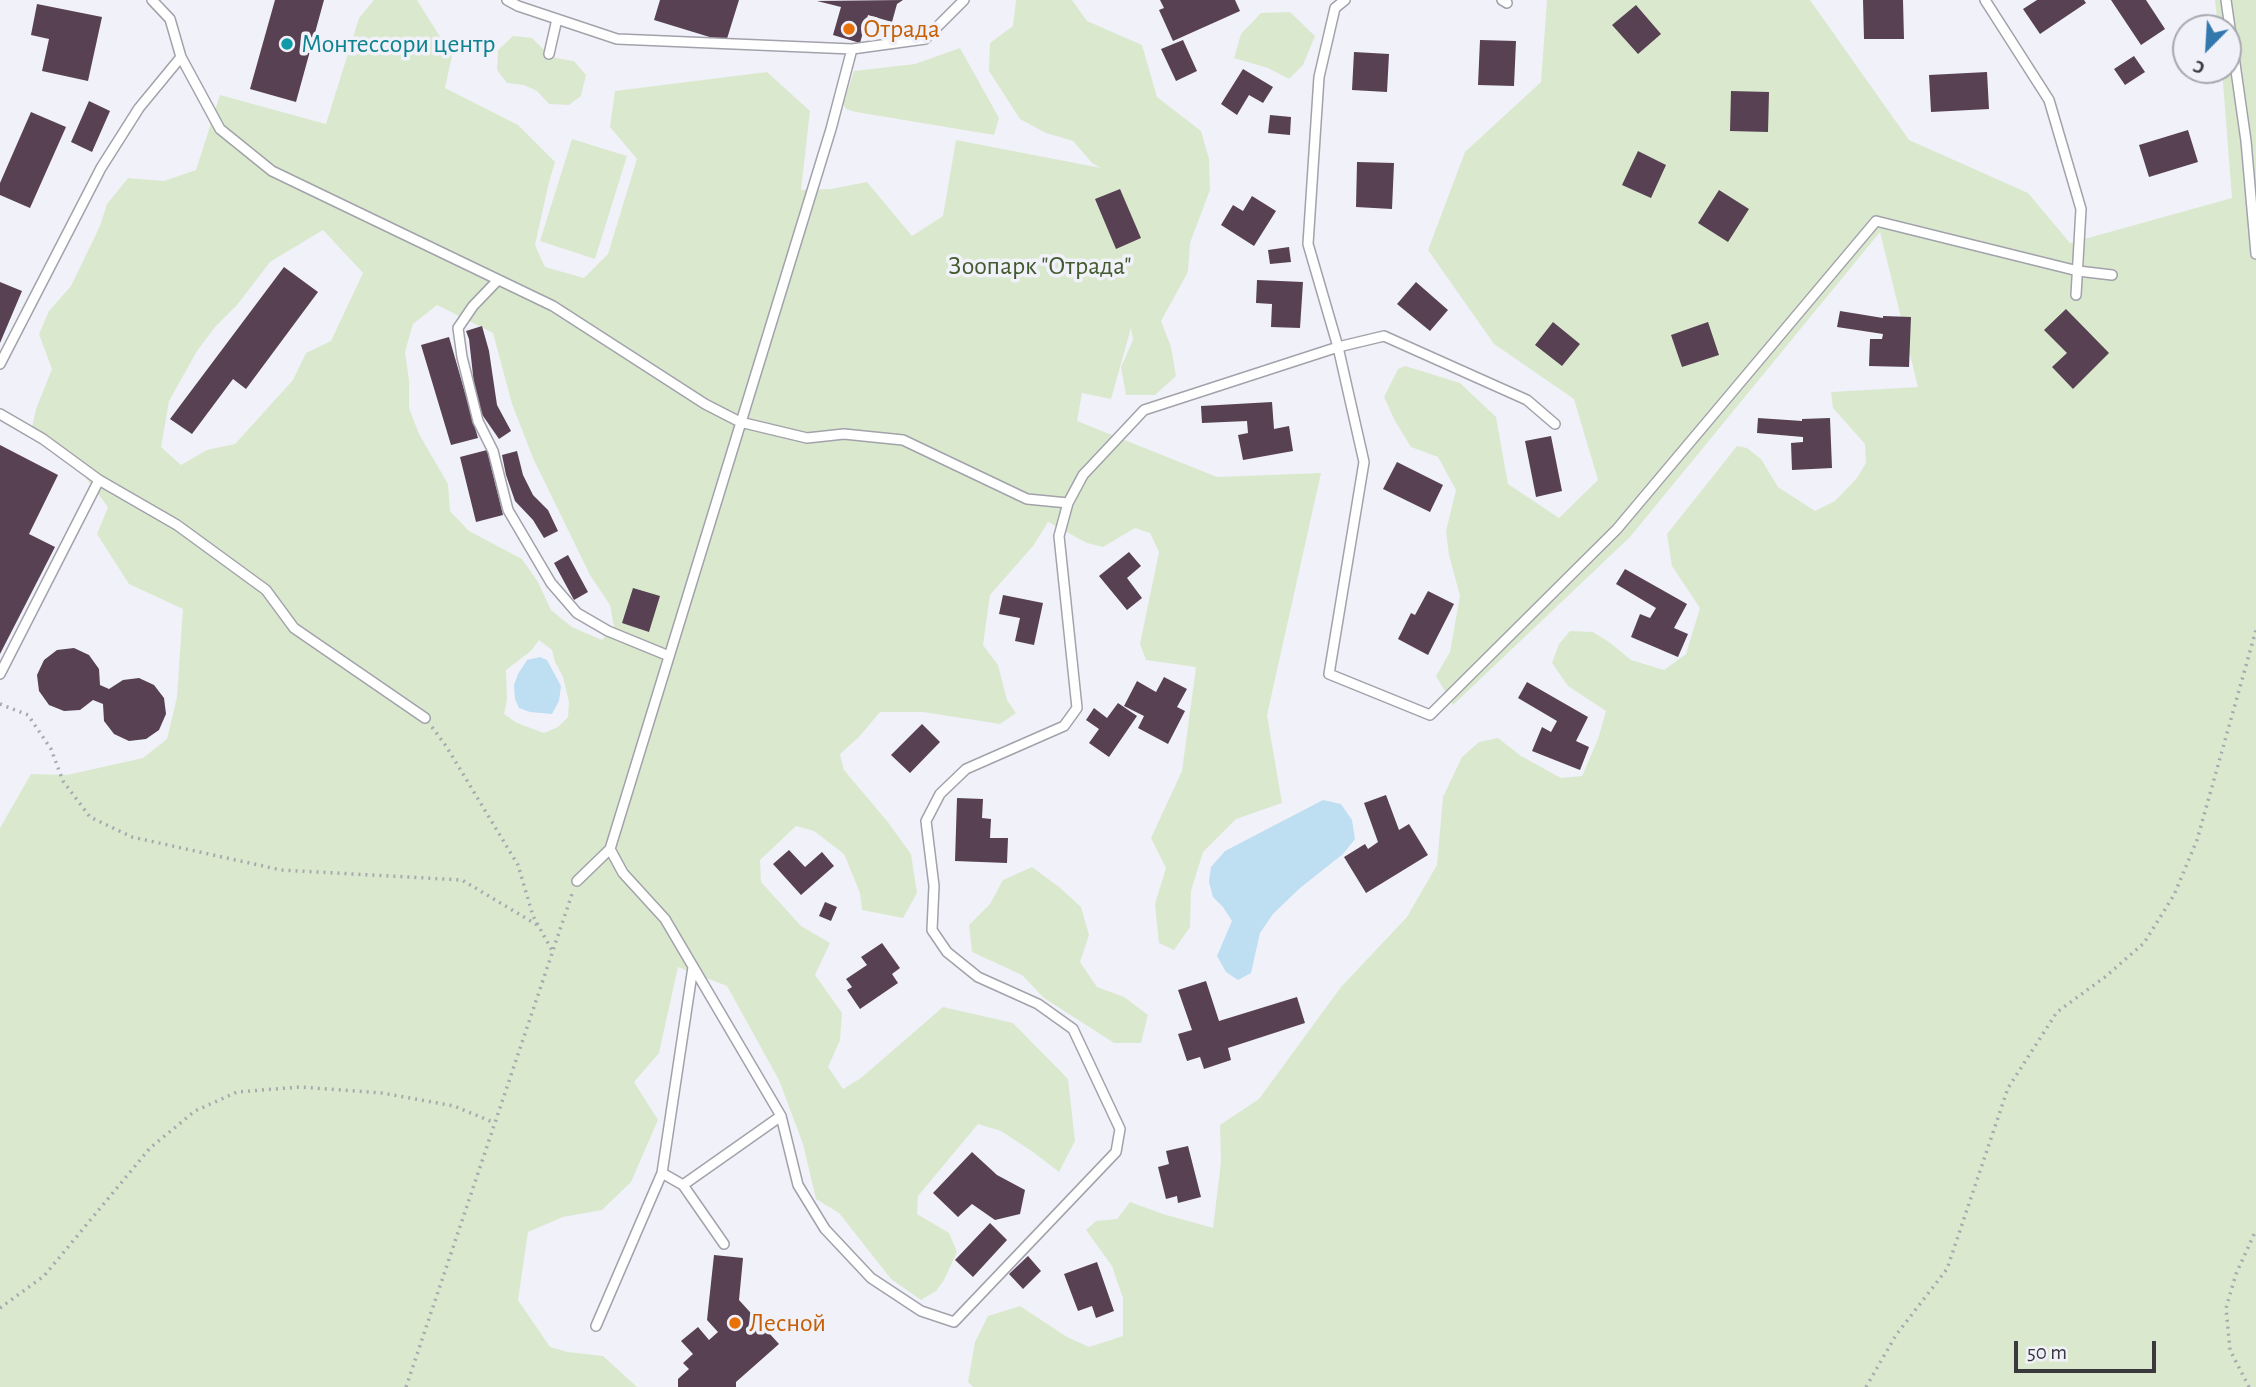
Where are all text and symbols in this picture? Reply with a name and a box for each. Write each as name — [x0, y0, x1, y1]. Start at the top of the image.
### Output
place label: Отрада — [863, 13, 940, 45]
north arrow — [2172, 14, 2242, 84]
marker: Отрада — [841, 21, 857, 37]
place label: Монтессори центр — [301, 28, 495, 60]
marker: Монтессори центр — [279, 36, 295, 52]
text: С — [2190, 56, 2208, 78]
park label: Зоопарк "Отрада" — [948, 250, 1132, 282]
place label: Лесной — [749, 1307, 826, 1339]
marker: Лесной — [727, 1315, 743, 1331]
scale bar — [2018, 1328, 2160, 1372]
text: 50 m — [2027, 1342, 2067, 1363]

